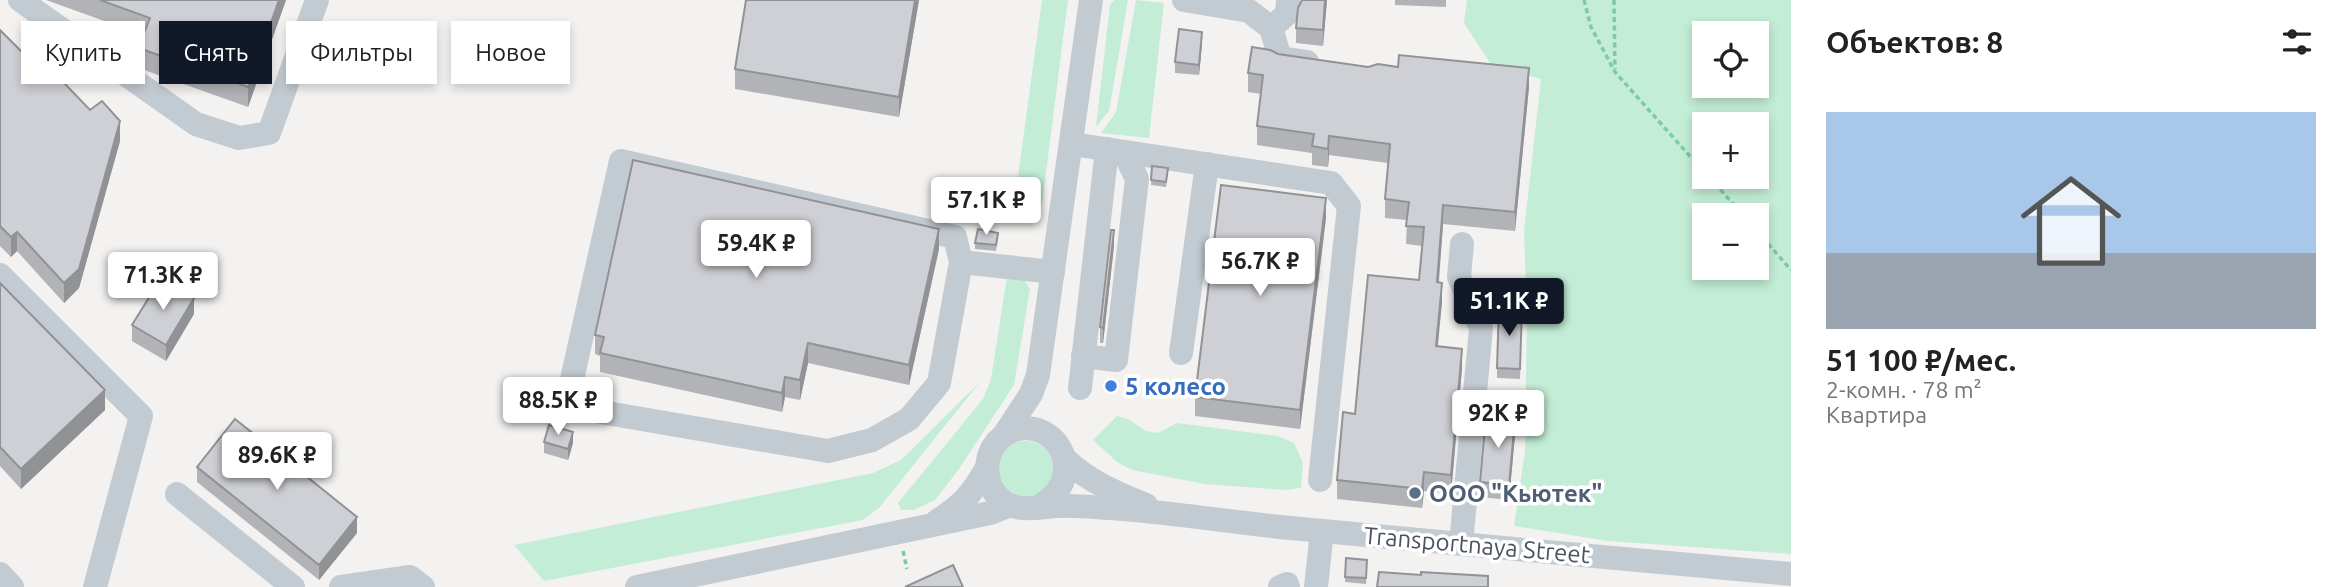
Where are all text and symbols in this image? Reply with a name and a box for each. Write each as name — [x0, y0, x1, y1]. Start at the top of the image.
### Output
chip: Купить — [21, 21, 145, 84]
chip: Снять — [159, 21, 272, 84]
chip: Фильтры — [286, 21, 437, 84]
chip: Новое — [451, 21, 570, 84]
map controls — [1692, 21, 1769, 280]
button: locate — [1692, 21, 1769, 98]
icon: filters — [2278, 23, 2316, 61]
text: Объектов: 8 — [1826, 25, 2003, 59]
button: + — [1692, 112, 1769, 189]
icon: home — [2008, 158, 2134, 284]
pin: 57.1K ₽ — [921, 177, 1051, 237]
text: 57.1K ₽ — [947, 187, 1025, 212]
button: − — [1692, 203, 1769, 280]
pin: 59.4K ₽ — [691, 220, 821, 280]
text: 59.4K ₽ — [717, 230, 795, 255]
pin: 56.7K ₽ — [1195, 238, 1325, 298]
text: 56.7K ₽ — [1221, 248, 1299, 273]
pin: 71.3K ₽ — [98, 252, 228, 312]
text: 71.3K ₽ — [124, 262, 202, 287]
pin: 51.1K ₽ — [1444, 278, 1574, 338]
text: 51.1K ₽ — [1470, 288, 1548, 313]
text: 51 100 ₽/мес. — [1826, 343, 2016, 377]
place label: 5 колесо — [1125, 373, 1226, 400]
text: 2-комн. · 78 m² — [1826, 377, 1982, 402]
pin: 88.5K ₽ — [493, 378, 623, 437]
marker: 5 колесо — [1103, 378, 1119, 394]
text: 88.5K ₽ — [519, 387, 597, 412]
pin: 92K ₽ — [1449, 391, 1547, 450]
text: 92K ₽ — [1468, 400, 1528, 425]
text: Квартира — [1826, 402, 1927, 427]
pin: 89.6K ₽ — [212, 433, 342, 492]
text: 89.6K ₽ — [238, 442, 316, 467]
place label: ООО "Кьютек" — [1429, 480, 1602, 507]
marker: ООО "Кьютек" — [1407, 485, 1423, 501]
street label: Transportnaya Street — [1363, 522, 1592, 568]

